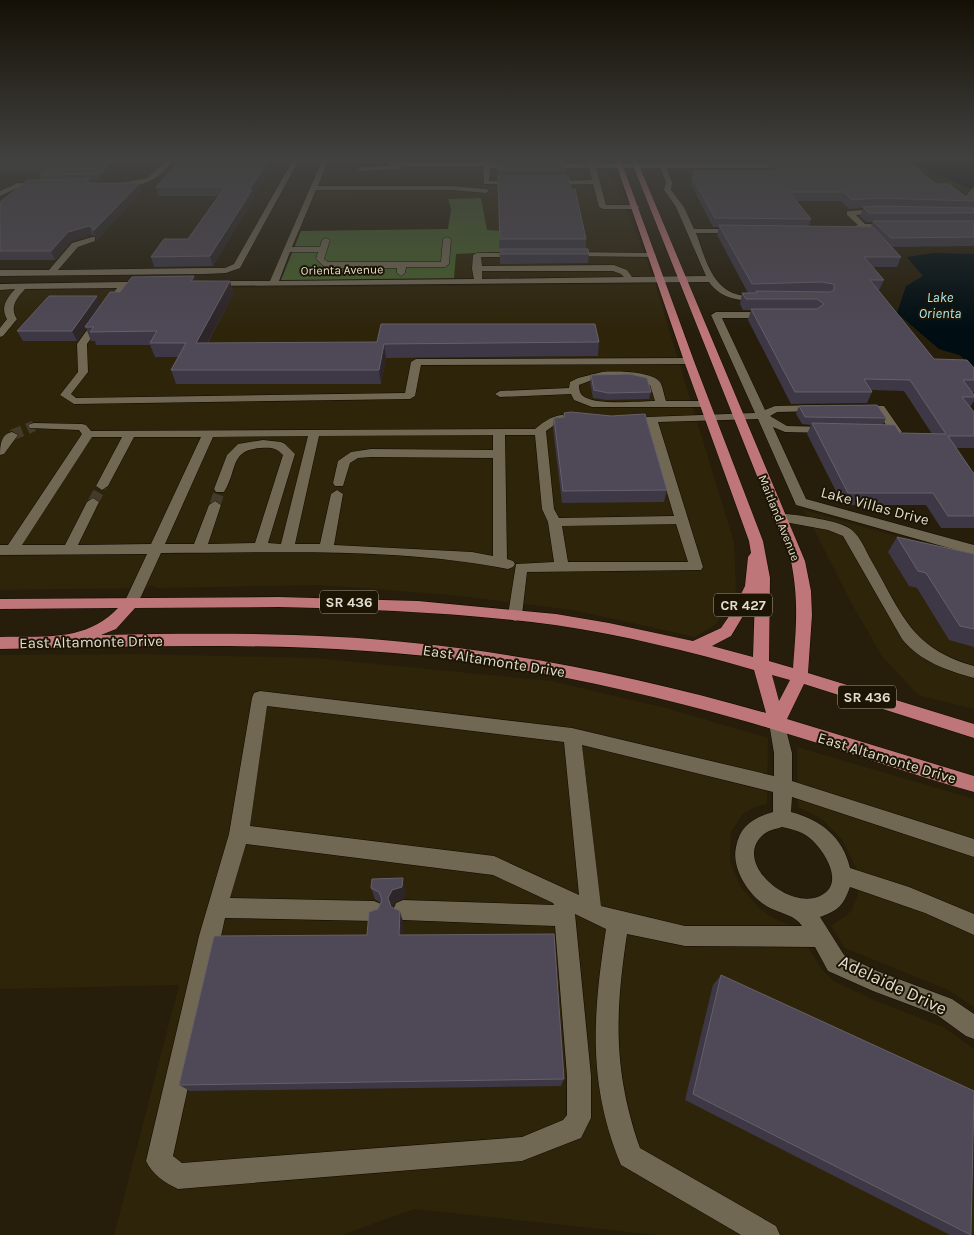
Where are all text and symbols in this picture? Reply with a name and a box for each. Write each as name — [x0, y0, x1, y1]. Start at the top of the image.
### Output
street label: Orienta Avenue — [301, 262, 383, 278]
water label: Lake Orienta — [919, 289, 961, 322]
street label: Maitland Avenue — [755, 473, 803, 563]
street label: Lake Villas Drive — [819, 483, 931, 529]
road number: SR 436 — [320, 590, 378, 614]
road number: CR 427 — [714, 594, 772, 616]
street label: East Altamonte Drive — [19, 632, 163, 652]
street label: East Altamonte Drive — [422, 641, 566, 681]
road number: SR 436 — [838, 686, 896, 709]
street label: East Altamonte Drive — [816, 728, 958, 788]
street label: Adelaide Drive — [835, 950, 951, 1020]

